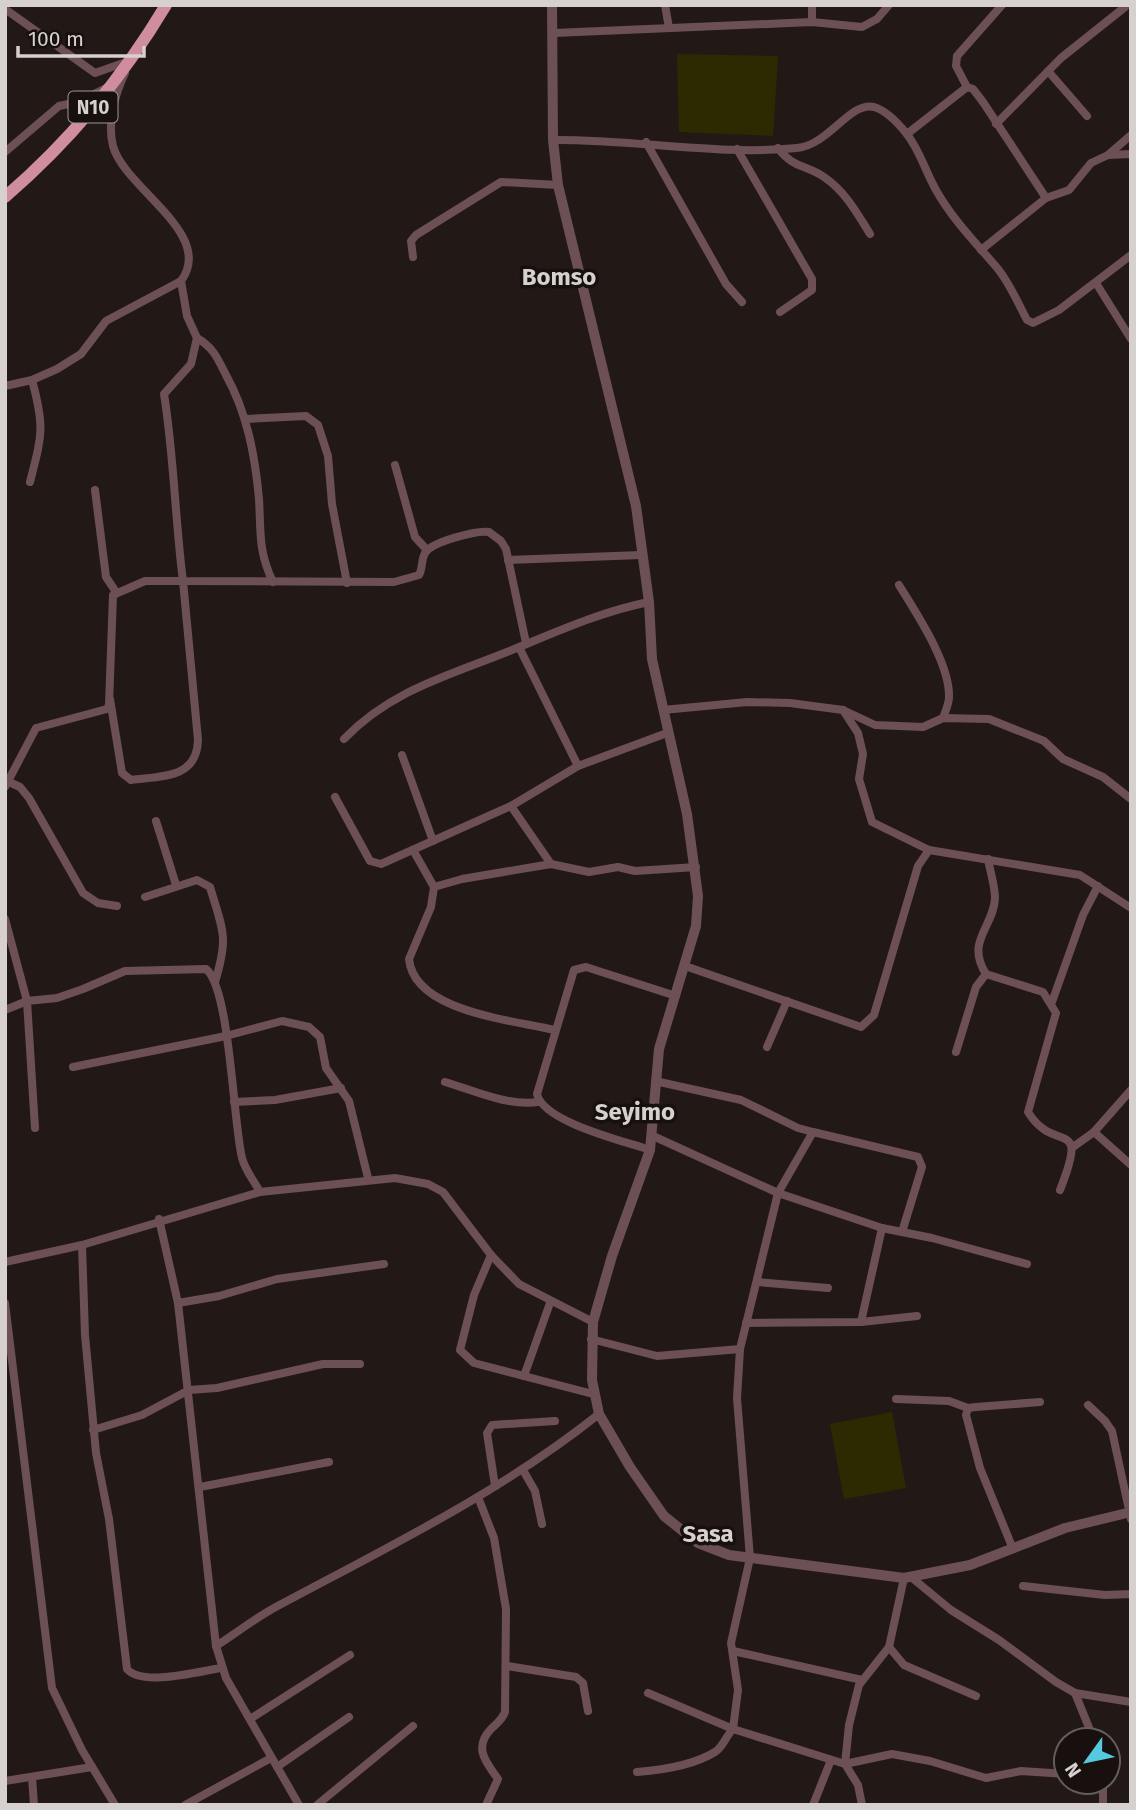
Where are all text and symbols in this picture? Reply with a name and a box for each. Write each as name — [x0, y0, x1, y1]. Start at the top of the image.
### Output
scale bar — [18, 14, 144, 58]
text: 100 m — [28, 26, 84, 52]
road number: N10 — [68, 92, 118, 122]
district label: Bomso — [522, 263, 596, 291]
district label: Seyimo — [595, 1098, 675, 1126]
district label: Sasa — [682, 1520, 734, 1548]
north arrow — [1052, 1726, 1122, 1796]
text: N — [1060, 1758, 1086, 1782]

